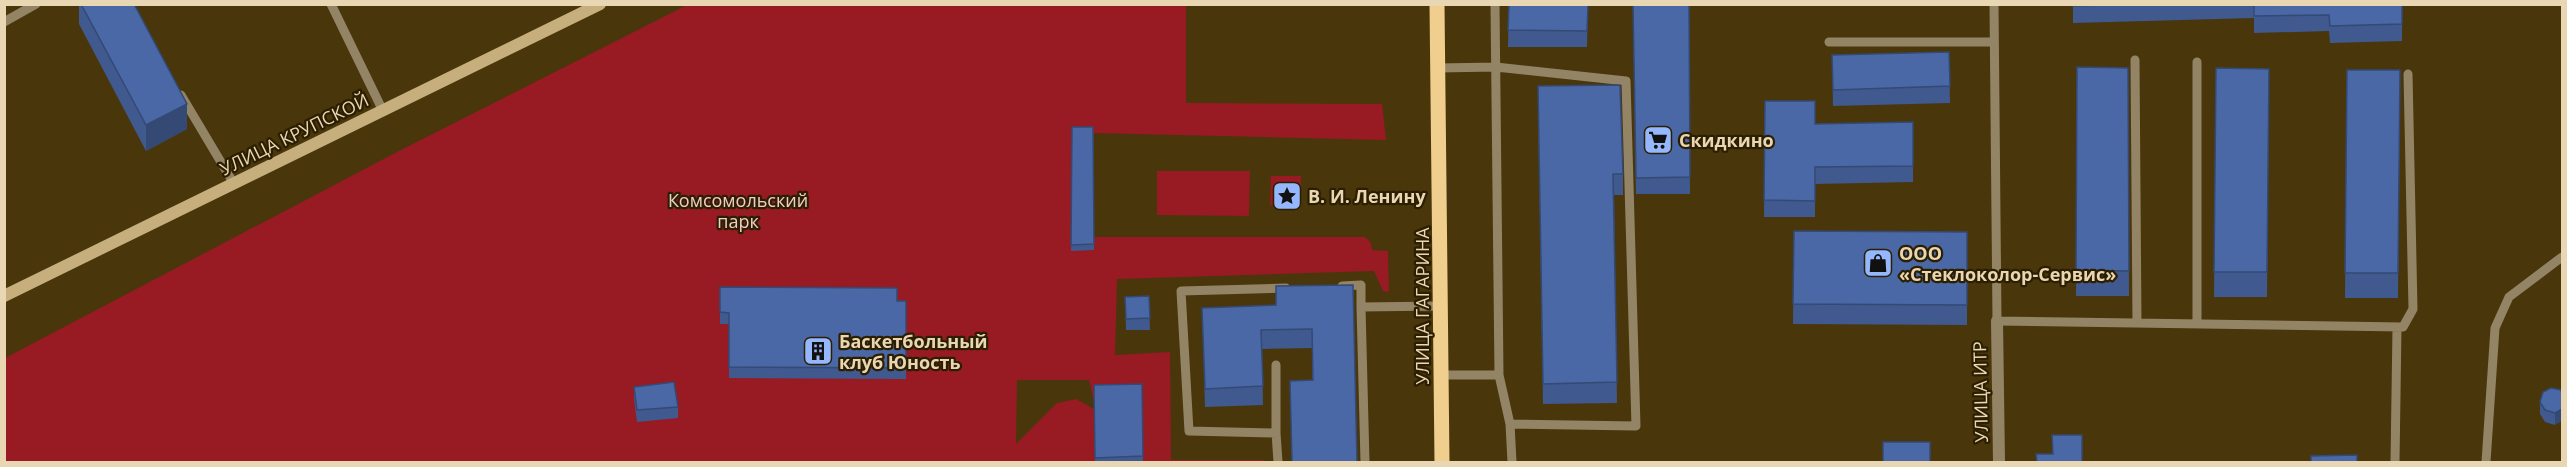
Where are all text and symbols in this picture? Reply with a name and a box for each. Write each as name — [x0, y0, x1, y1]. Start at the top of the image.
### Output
street label: УЛИЦА КРУПСКОЙ — [216, 88, 372, 180]
supermarket icon: Скидкино — [1642, 124, 1674, 156]
place label: Скидкино — [1679, 128, 1774, 152]
place icon: В. И. Ленину — [1271, 180, 1303, 212]
place label: В. И. Ленину — [1308, 184, 1426, 208]
park label: Комсомольский парк — [668, 188, 808, 233]
street label: УЛИЦА ГАГАРИНА — [1410, 227, 1434, 385]
place label: ООО «Стеклоколор-Сервис» — [1899, 241, 2116, 286]
shop icon: ООО «Стеклоколор-Сервис» — [1862, 247, 1894, 279]
place label: Баскетбольный клуб Юность — [839, 329, 988, 374]
building icon: Баскетбольный клуб Юность — [802, 335, 834, 367]
street label: УЛИЦА ИТР — [1967, 341, 1993, 443]

